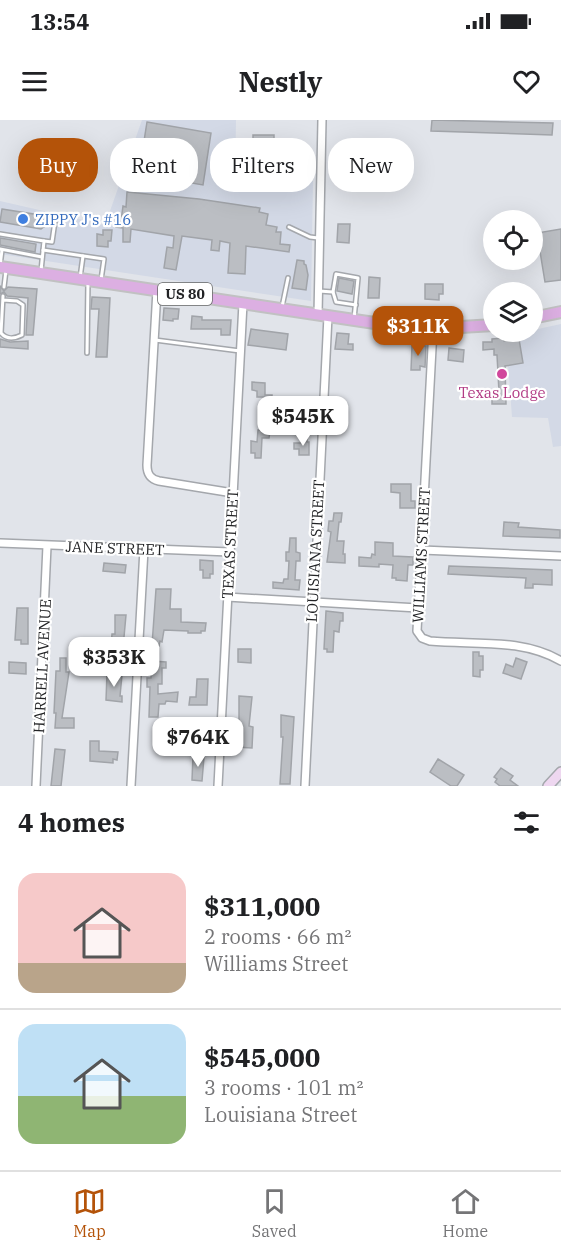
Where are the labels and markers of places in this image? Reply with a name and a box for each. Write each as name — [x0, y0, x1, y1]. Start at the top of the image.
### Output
place label: ZIPPY J's #16 — [35, 210, 131, 229]
marker: ZIPPY J's #16 — [16, 212, 30, 226]
pin: $311K — [376, 306, 460, 357]
marker: Texas Lodge — [495, 367, 509, 381]
place label: Texas Lodge — [458, 383, 546, 402]
pin: $545K — [261, 396, 345, 447]
pin: $353K — [72, 637, 156, 688]
pin: $764K — [156, 717, 240, 768]

